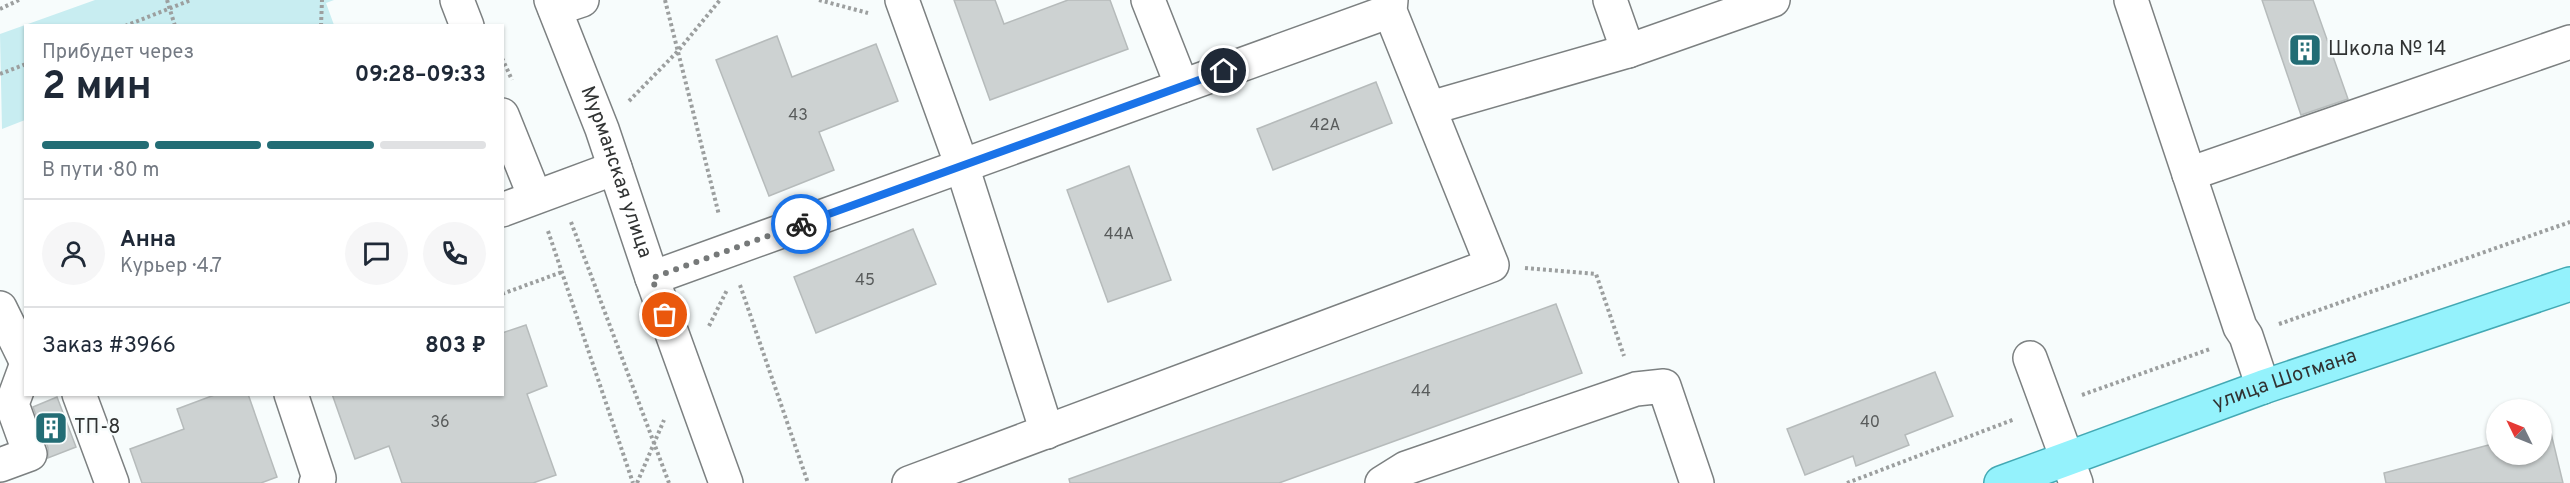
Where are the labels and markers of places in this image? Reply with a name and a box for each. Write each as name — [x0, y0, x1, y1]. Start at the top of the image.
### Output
building icon: Школа № 14 — [2287, 32, 2323, 68]
place label: Школа № 14 — [2328, 37, 2446, 63]
pin — [1198, 45, 1249, 96]
pin — [639, 289, 690, 340]
building icon: ТП-8 — [33, 410, 69, 446]
place label: ТП-8 — [74, 415, 121, 441]

